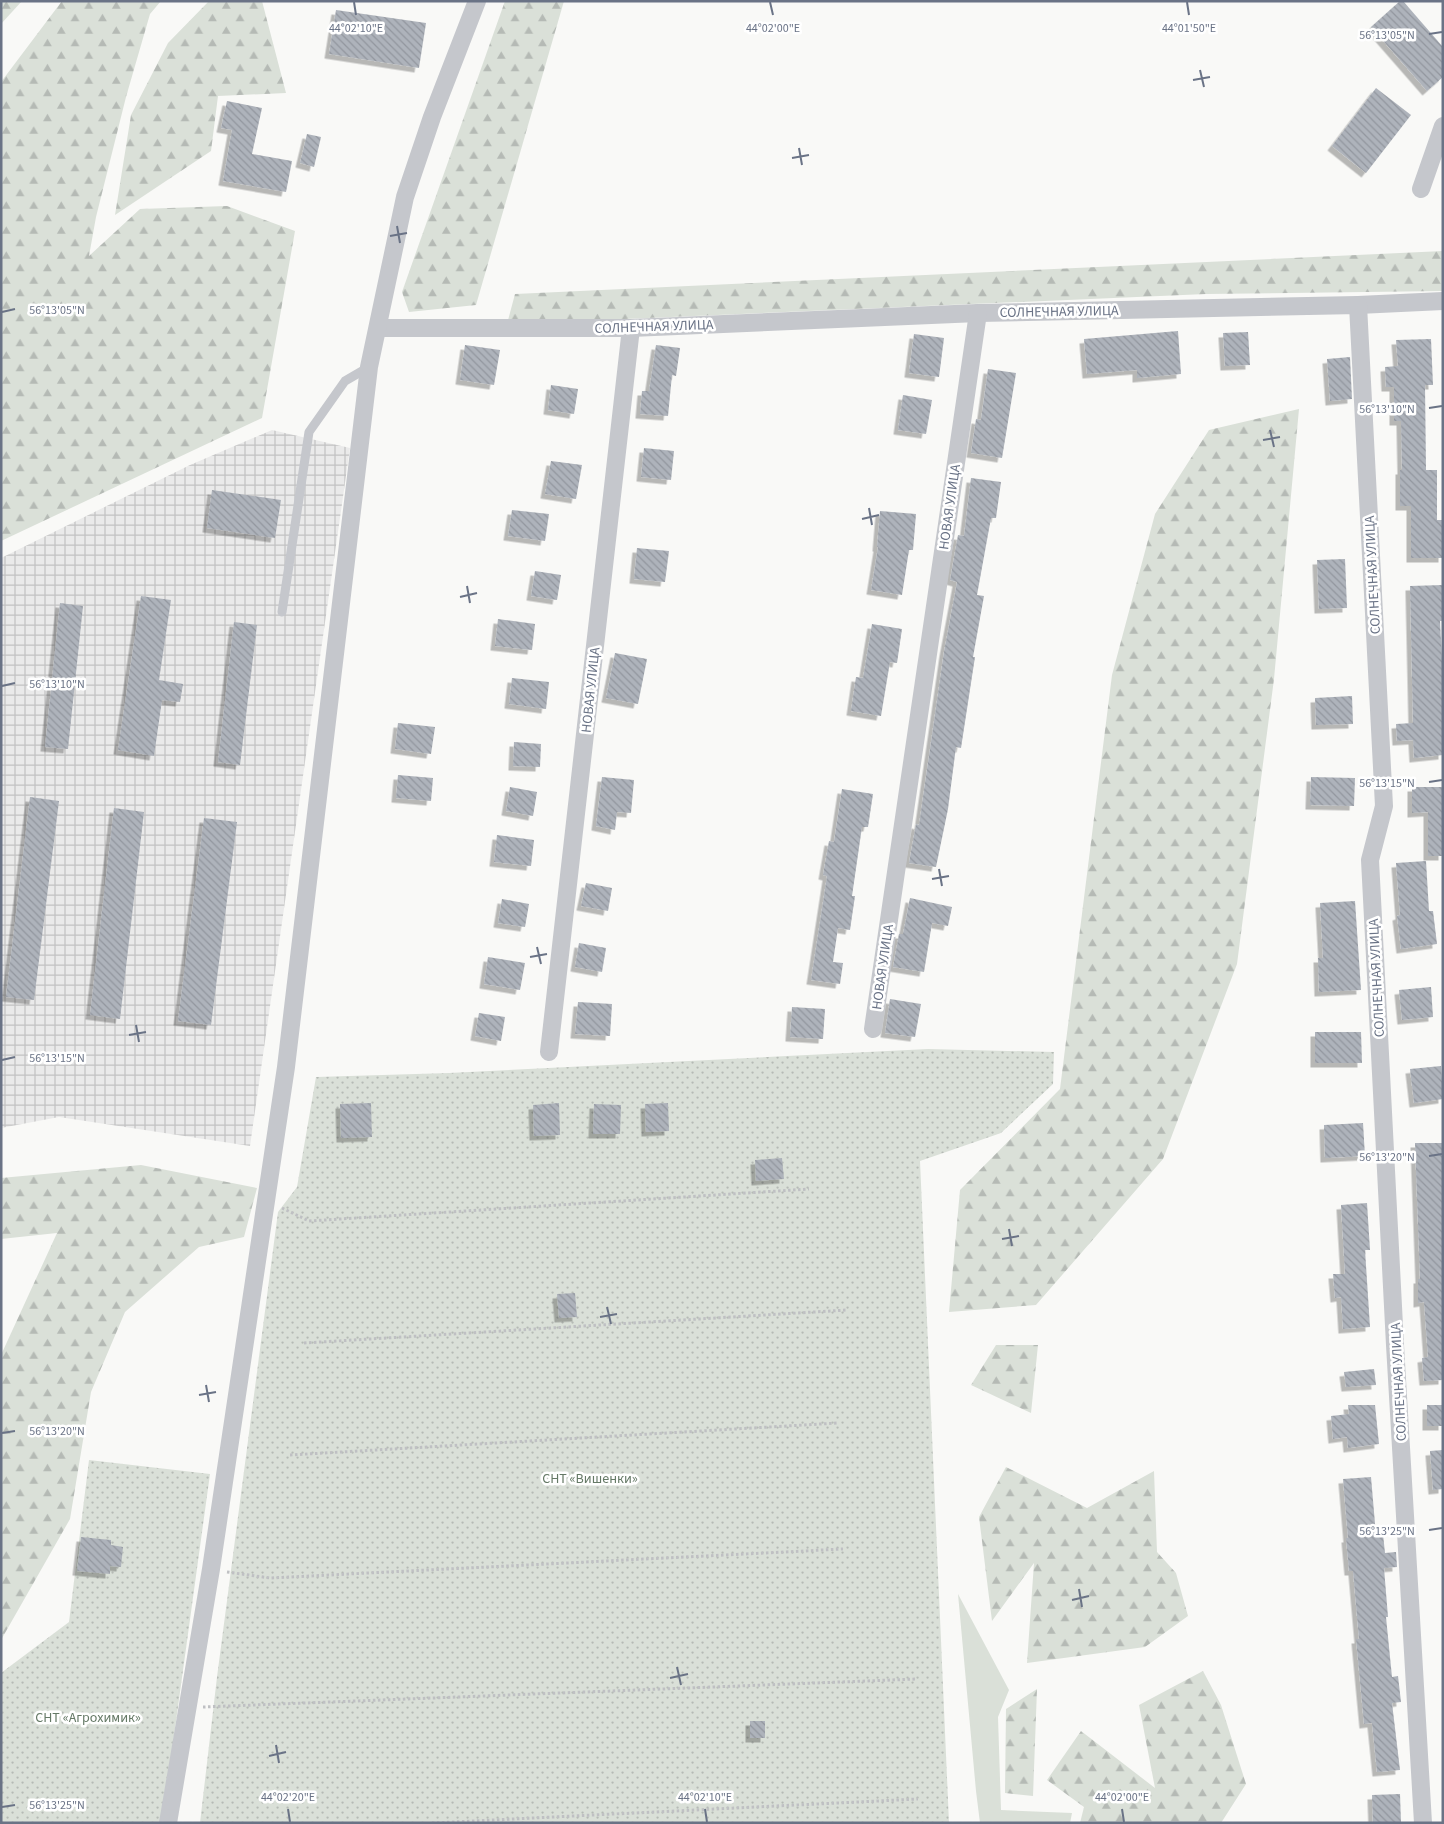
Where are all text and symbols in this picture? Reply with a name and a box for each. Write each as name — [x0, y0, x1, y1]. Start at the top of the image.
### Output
text: 44°02'10"E — [329, 20, 383, 37]
text: 44°02'00"E — [746, 20, 800, 37]
text: 44°01'50"E — [1162, 20, 1216, 37]
text: 56°13'05"N — [1359, 27, 1415, 44]
street label: СОЛНЕЧНАЯ УЛИЦА — [999, 301, 1119, 323]
text: 56°13'05"N — [29, 302, 85, 319]
street label: СОЛНЕЧНАЯ УЛИЦА — [594, 315, 714, 339]
text: 56°13'10"N — [1359, 401, 1415, 418]
street label: НОВАЯ УЛИЦА — [934, 463, 966, 551]
street label: СОЛНЕЧНАЯ УЛИЦА — [1360, 515, 1386, 635]
street label: НОВАЯ УЛИЦА — [577, 646, 605, 734]
text: 56°13'10"N — [29, 676, 85, 693]
text: 56°13'15"N — [1359, 775, 1415, 792]
street label: СОЛНЕЧНАЯ УЛИЦА — [1364, 918, 1390, 1038]
street label: НОВАЯ УЛИЦА — [867, 923, 899, 1011]
text: 56°13'15"N — [29, 1050, 85, 1067]
text: 56°13'20"N — [1359, 1149, 1415, 1166]
street label: СОЛНЕЧНАЯ УЛИЦА — [1386, 1322, 1412, 1442]
text: 56°13'20"N — [29, 1423, 85, 1440]
park label: СНТ «Вишенки» — [542, 1469, 638, 1489]
text: 56°13'25"N — [1359, 1523, 1415, 1540]
park label: СНТ «Агрохимик» — [35, 1708, 141, 1728]
text: 44°02'20"E — [261, 1789, 315, 1806]
text: 44°02'10"E — [678, 1789, 732, 1806]
text: 44°02'00"E — [1095, 1789, 1149, 1806]
text: 56°13'25"N — [29, 1797, 85, 1814]

